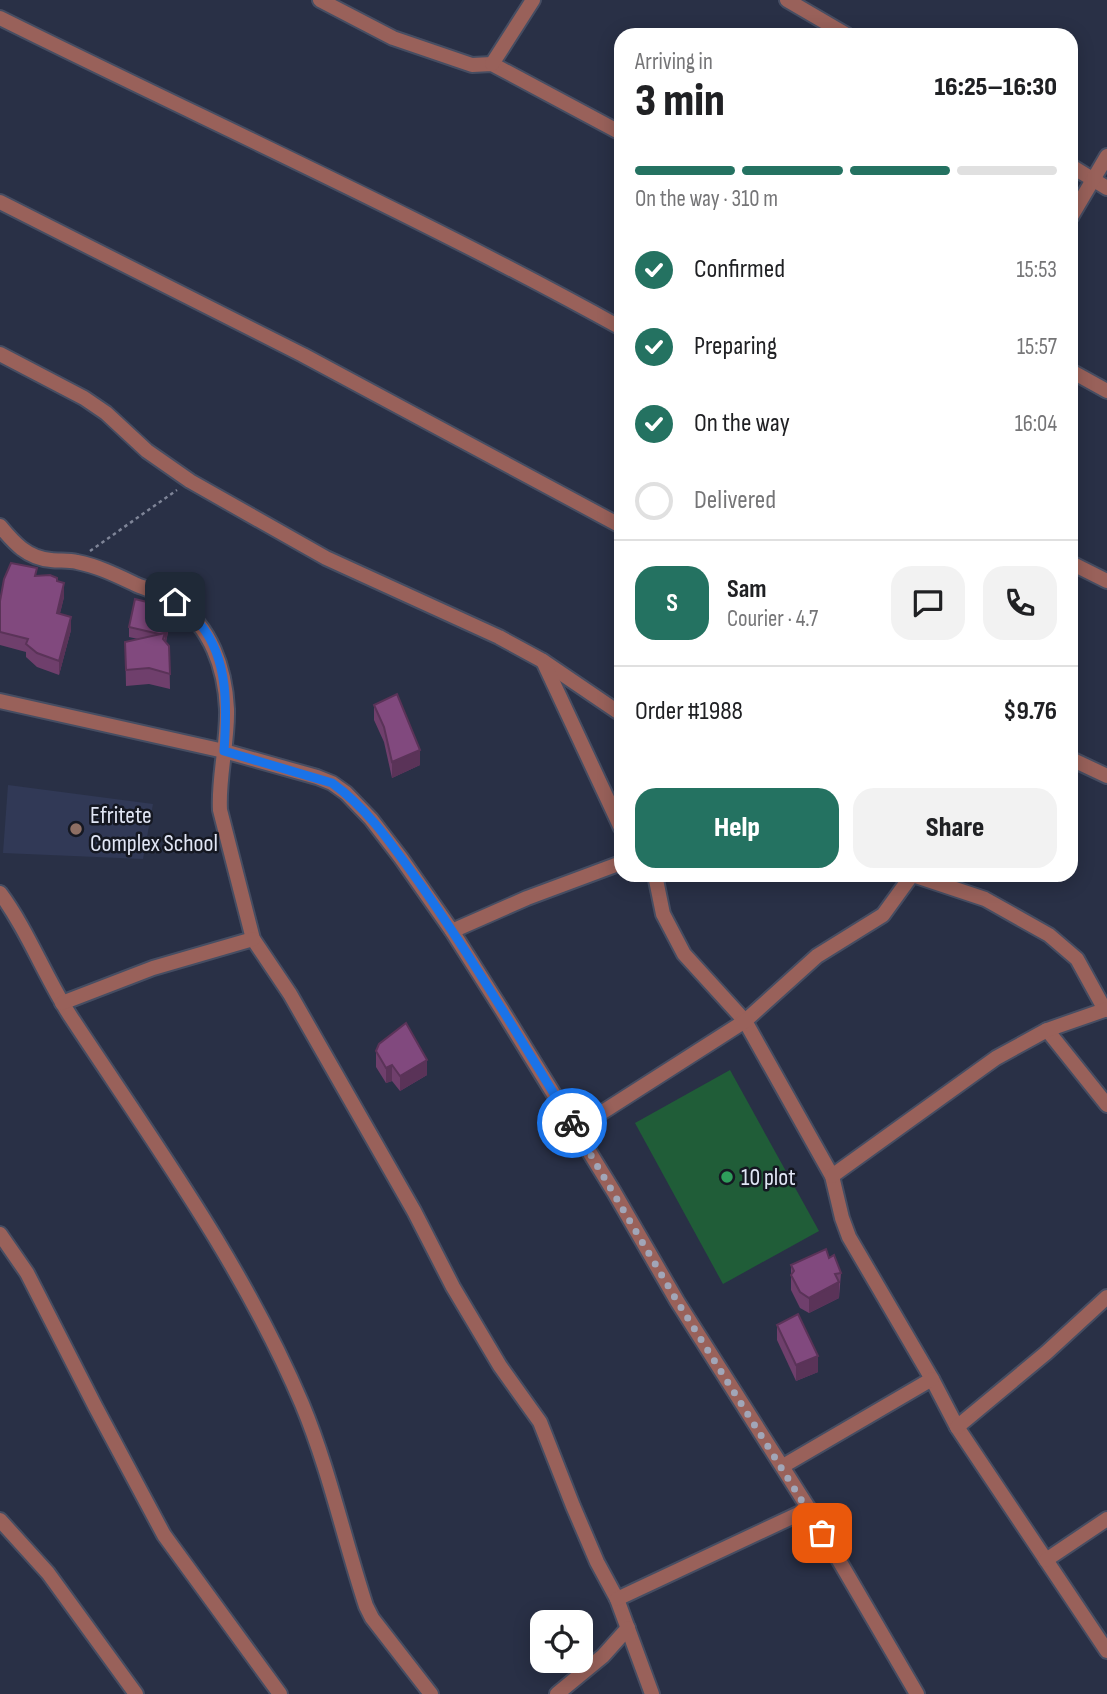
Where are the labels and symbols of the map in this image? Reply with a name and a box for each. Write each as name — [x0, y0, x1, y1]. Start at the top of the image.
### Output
pin — [145, 572, 205, 632]
place label: Efritete Complex School — [90, 801, 218, 858]
marker: Efritete Complex School — [68, 821, 84, 837]
courier — [537, 1088, 607, 1158]
place label: 10 plot — [741, 1163, 796, 1192]
marker: 10 plot — [719, 1169, 735, 1185]
pin — [792, 1503, 852, 1563]

